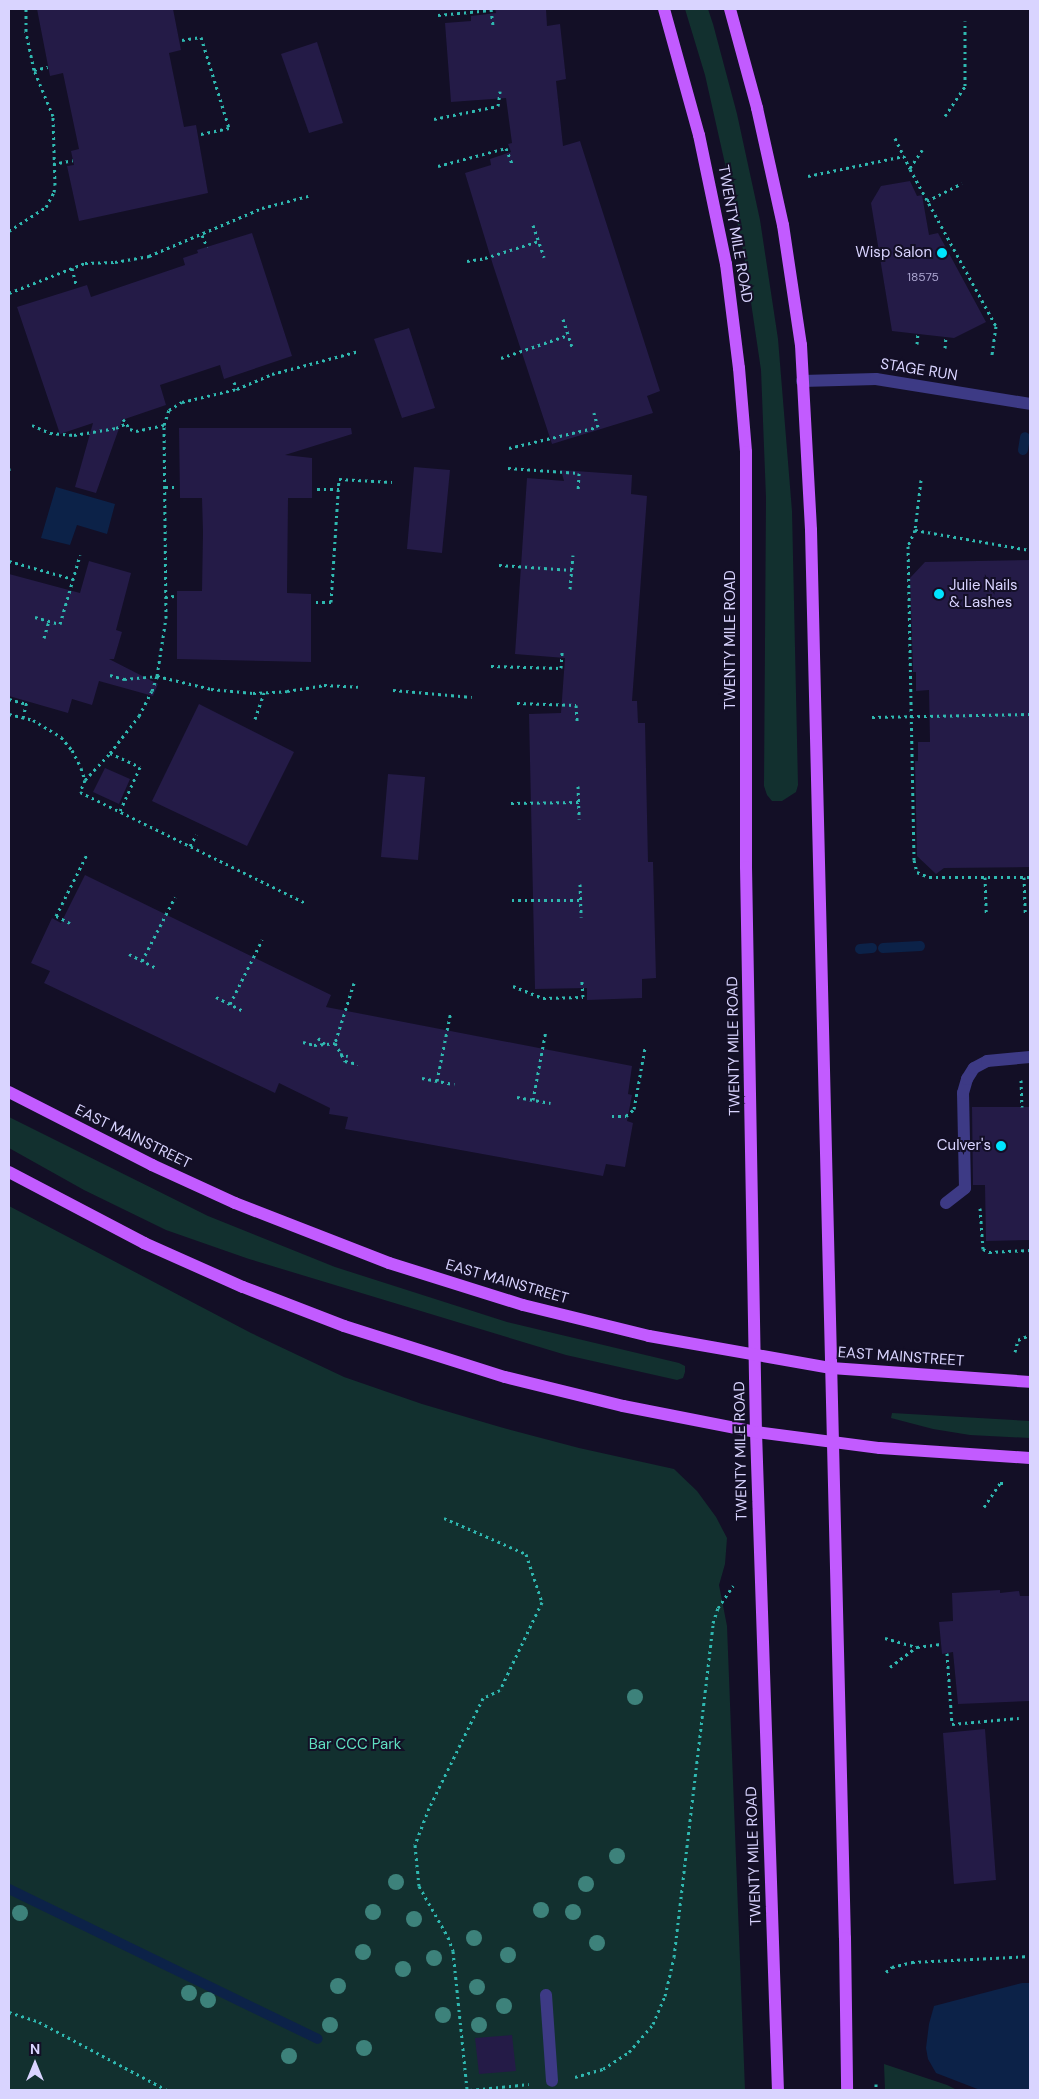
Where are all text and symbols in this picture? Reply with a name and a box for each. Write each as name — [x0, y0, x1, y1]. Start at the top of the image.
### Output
street label: TWENTY MILE ROAD — [714, 164, 756, 304]
place label: Wisp Salon — [855, 244, 932, 262]
marker: Wisp Salon — [936, 247, 948, 259]
house number: 18575 — [907, 271, 939, 285]
street label: STAGE RUN — [879, 355, 959, 385]
street label: TWENTY MILE ROAD — [722, 570, 740, 710]
place label: Julie Nails & Lashes — [949, 576, 1018, 611]
marker: Julie Nails & Lashes — [933, 588, 945, 600]
street label: TWENTY MILE ROAD — [724, 976, 744, 1116]
street label: EAST MAINSTREET — [72, 1101, 194, 1173]
place label: Culver's — [937, 1137, 991, 1155]
marker: Culver's — [995, 1140, 1007, 1152]
street label: EAST MAINSTREET — [444, 1256, 570, 1308]
street label: EAST MAINSTREET — [837, 1344, 965, 1370]
street label: TWENTY MILE ROAD — [731, 1381, 751, 1521]
park label: Bar CCC Park — [309, 1736, 401, 1754]
street label: TWENTY MILE ROAD — [743, 1786, 765, 1926]
north arrow — [10, 2039, 60, 2089]
text: N — [30, 2040, 40, 2058]

